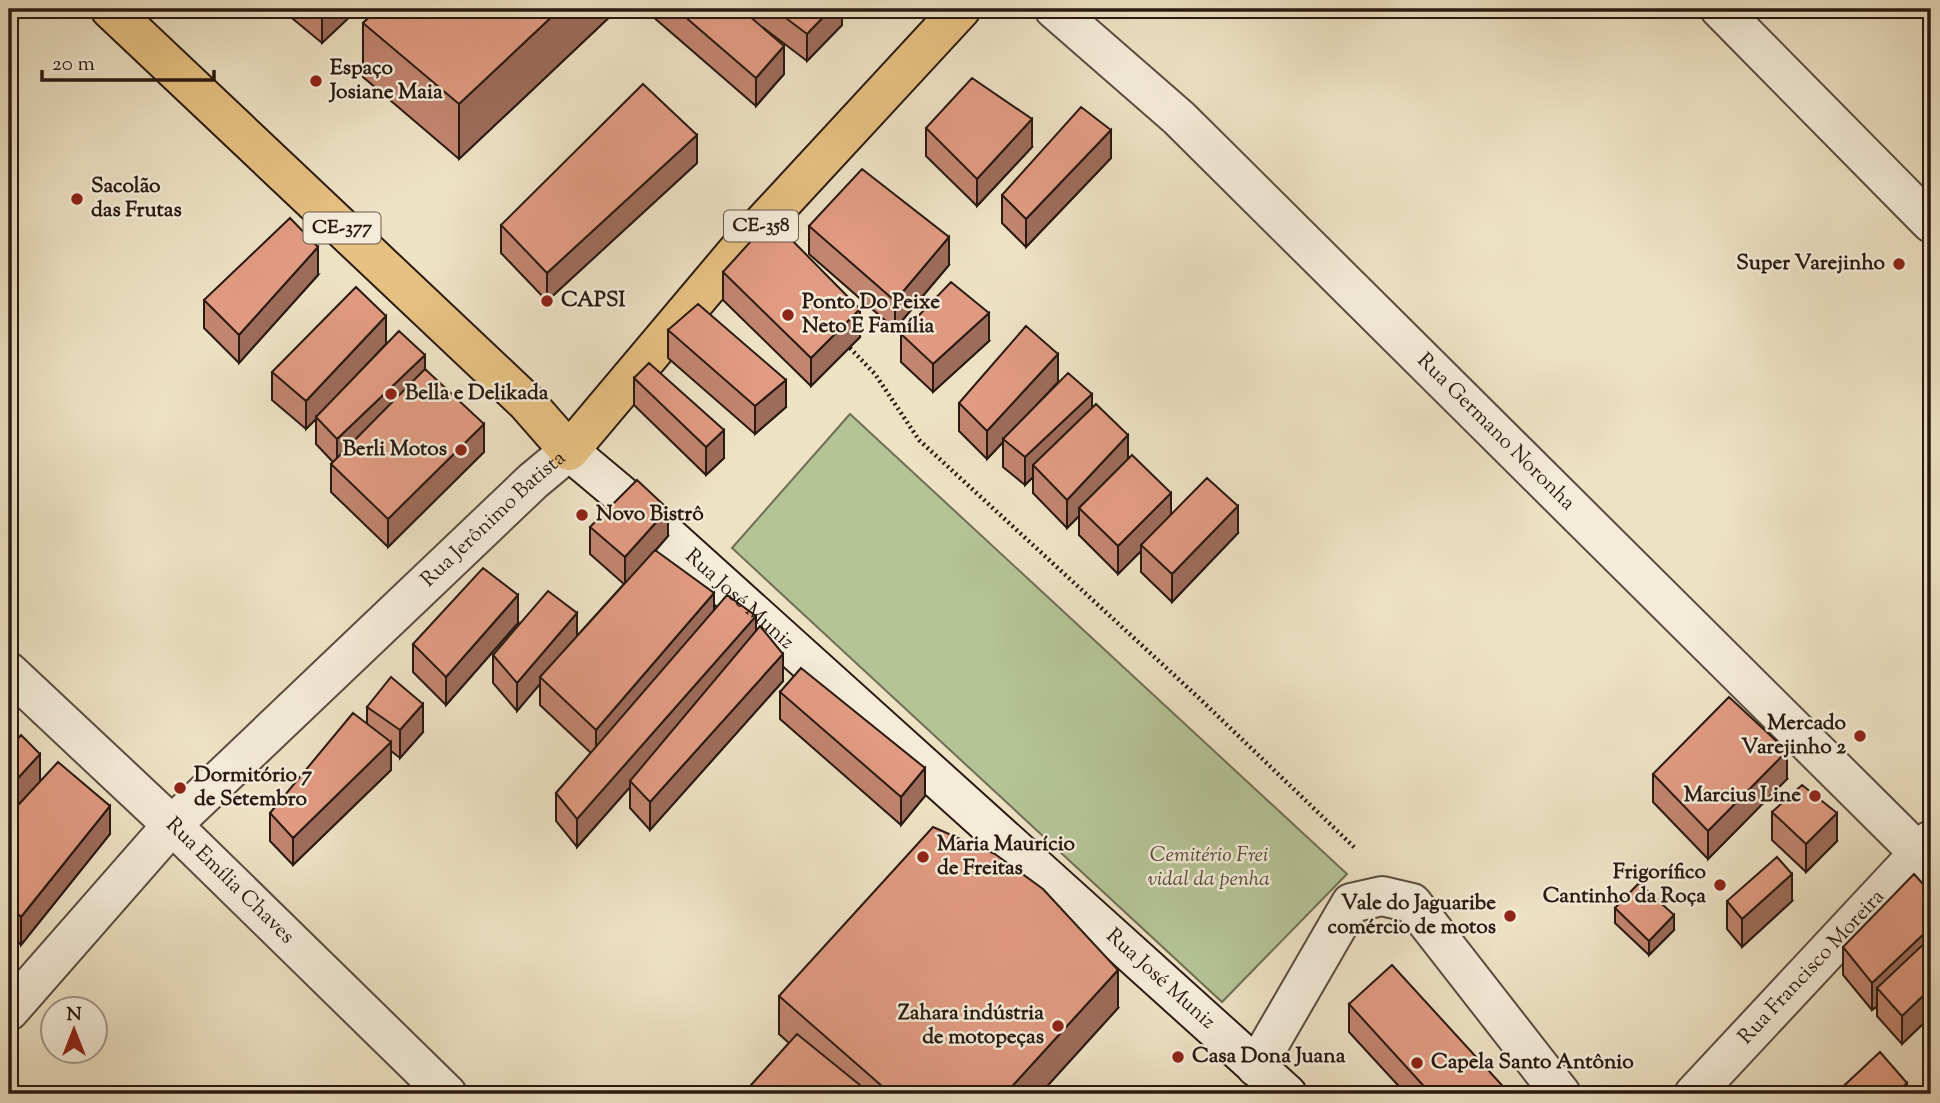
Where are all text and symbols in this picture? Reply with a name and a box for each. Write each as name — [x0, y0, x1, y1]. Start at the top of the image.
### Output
scale bar — [42, 38, 214, 82]
text: 20 m — [52, 50, 95, 80]
place label: Espaço Josiane Maia — [328, 54, 443, 108]
marker: Espaço Josiane Maia — [308, 73, 324, 89]
place label: Sacolão das Frutas — [91, 172, 182, 226]
marker: Sacolão das Frutas — [69, 191, 85, 207]
road number: CE-358 — [724, 210, 798, 242]
road number: CE-377 — [304, 212, 380, 244]
place label: Super Varejinho — [1736, 249, 1886, 279]
marker: Super Varejinho — [1891, 256, 1907, 272]
place label: CAPSI — [561, 286, 625, 316]
place label: Ponto Do Peixe Neto E Família — [802, 288, 940, 342]
marker: CAPSI — [539, 293, 555, 309]
marker: Ponto Do Peixe Neto E Família — [780, 307, 796, 323]
street label: Rua Germano Noronha — [1410, 347, 1582, 518]
place label: Bella e Delikada — [405, 379, 549, 409]
marker: Bella e Delikada — [383, 386, 399, 402]
place label: Berli Motos — [343, 435, 447, 465]
marker: Berli Motos — [453, 442, 469, 458]
street label: Rua Jerônimo Batista — [415, 444, 573, 595]
place label: Novo Bistrô — [596, 500, 704, 530]
marker: Novo Bistrô — [574, 507, 590, 523]
street label: Rua José Muniz — [678, 542, 800, 657]
place label: Mercado Varejinho 2 — [1741, 709, 1847, 763]
marker: Mercado Varejinho 2 — [1852, 728, 1868, 744]
place label: Dormitório 7 de Setembro — [194, 761, 313, 815]
marker: Dormitório 7 de Setembro — [172, 780, 188, 796]
place label: Marcius Line — [1684, 781, 1801, 811]
marker: Marcius Line — [1807, 788, 1823, 804]
street label: Rua Emília Chaves — [158, 811, 301, 951]
place label: Maria Maurício de Freitas — [937, 830, 1076, 884]
park label: Cemitério Frei vidal da penha — [1148, 841, 1270, 895]
marker: Maria Maurício de Freitas — [915, 849, 931, 865]
place label: Frigorífico Cantinho da Roça — [1543, 858, 1707, 912]
marker: Frigorífico Cantinho da Roça — [1712, 877, 1728, 893]
street label: Rua Francisco Moreira — [1732, 883, 1892, 1052]
place label: Vale do Jaguaribe comércio de motos — [1328, 889, 1496, 943]
marker: Vale do Jaguaribe comércio de motos — [1502, 908, 1518, 924]
street label: Rua José Muniz — [1099, 922, 1222, 1037]
north arrow — [38, 995, 108, 1064]
place label: Zahara indústria de motopeças — [898, 999, 1044, 1053]
text: N — [66, 1002, 82, 1029]
marker: Zahara indústria de motopeças — [1050, 1018, 1066, 1034]
place label: Casa Dona Juana — [1192, 1042, 1346, 1072]
place label: Capela Santo Antônio — [1431, 1048, 1634, 1078]
marker: Casa Dona Juana — [1170, 1049, 1186, 1065]
marker: Capela Santo Antônio — [1409, 1055, 1425, 1071]

